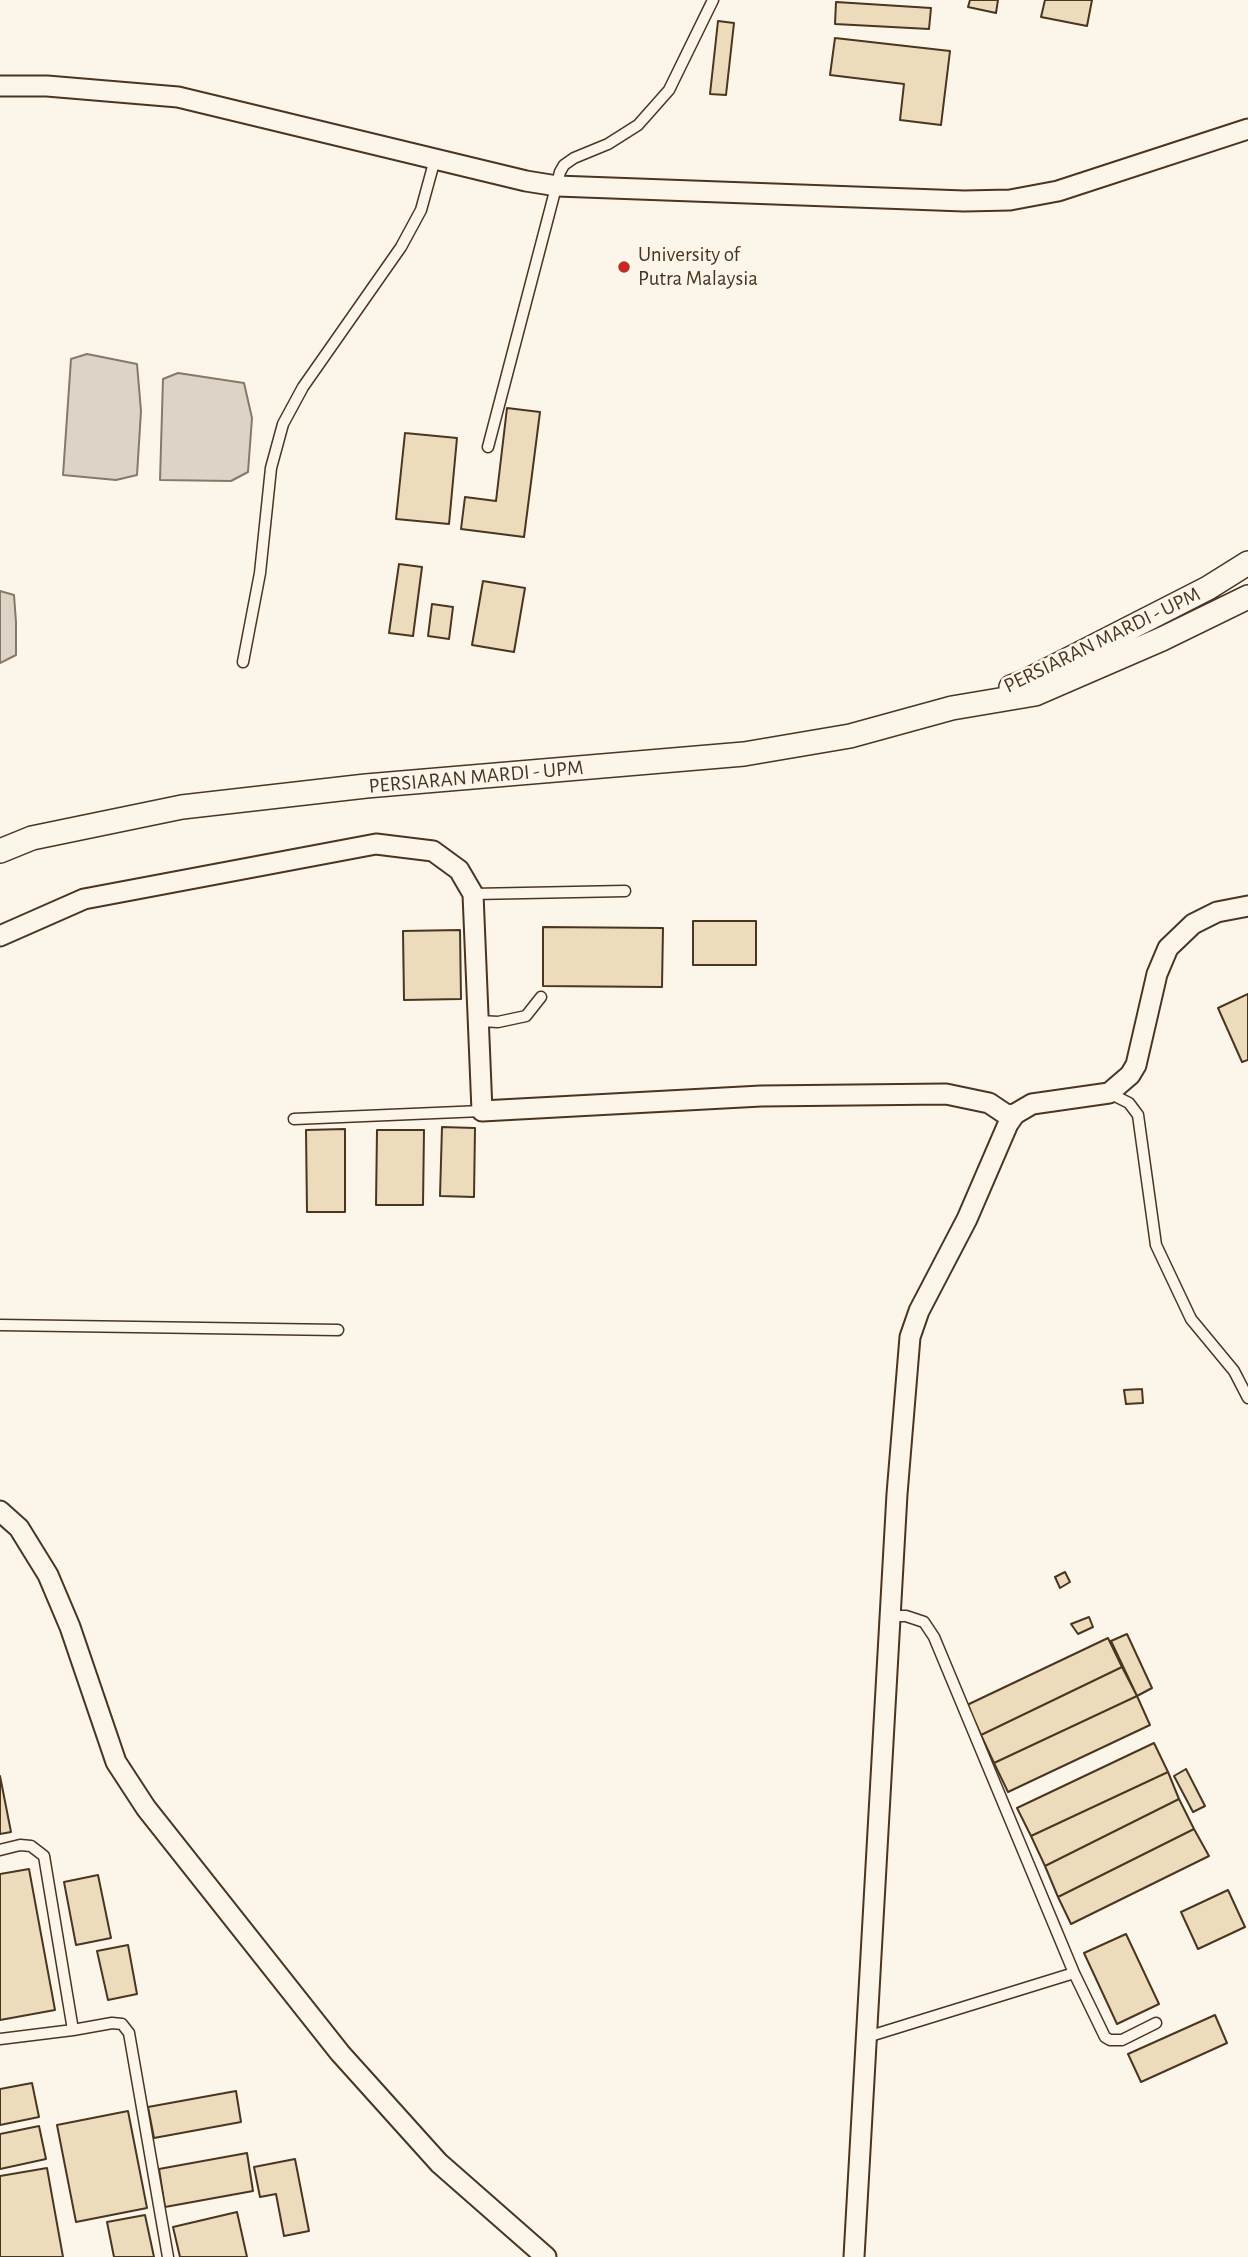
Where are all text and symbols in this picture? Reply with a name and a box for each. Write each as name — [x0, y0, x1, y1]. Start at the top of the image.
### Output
place label: University of Putra Malaysia — [638, 242, 758, 292]
marker: University of Putra Malaysia — [616, 259, 632, 275]
street label: PERSIARAN MARDI - UPM — [1000, 581, 1204, 699]
street label: PERSIARAN MARDI - UPM — [368, 755, 584, 799]

